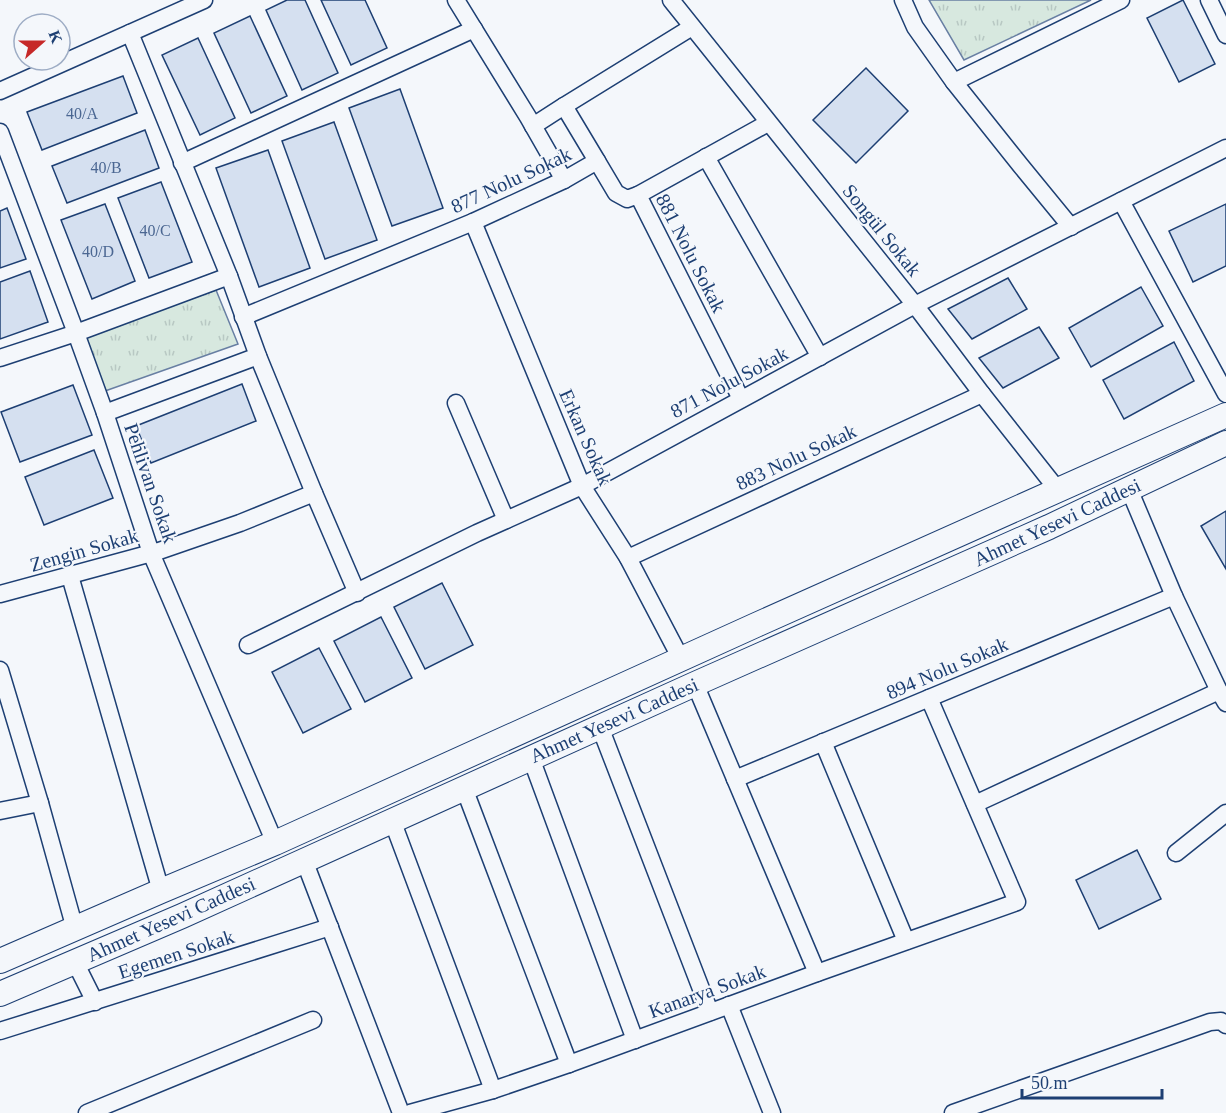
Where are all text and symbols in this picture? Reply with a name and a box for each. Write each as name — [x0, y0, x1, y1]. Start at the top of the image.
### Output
north arrow — [12, 12, 72, 72]
text: K — [45, 28, 66, 46]
house number: 40/A — [66, 105, 98, 122]
street label: 877 Nolu Sokak — [447, 143, 575, 217]
house number: 40/B — [90, 159, 122, 176]
street label: Songül Sokak — [838, 180, 926, 281]
street label: 881 Nolu Sokak — [652, 190, 730, 316]
house number: 40/C — [139, 222, 171, 239]
house number: 40/D — [82, 243, 114, 260]
street label: 871 Nolu Sokak — [666, 342, 792, 422]
street label: Erkan Sokak — [555, 386, 617, 488]
street label: Pehlivan Sokak — [120, 420, 182, 546]
street label: 883 Nolu Sokak — [732, 420, 860, 494]
street label: Ahmet Yesevi Caddesi — [970, 473, 1144, 570]
street label: Zengin Sokak — [27, 524, 141, 577]
street label: 894 Nolu Sokak — [883, 632, 1011, 704]
street label: Ahmet Yesevi Caddesi — [527, 673, 702, 767]
street label: Ahmet Yesevi Caddesi — [84, 872, 259, 966]
street label: Egemen Sokak — [115, 925, 237, 984]
street label: Kanarya Sokak — [646, 960, 769, 1023]
scale bar — [1022, 1062, 1162, 1100]
text: 50 m — [1031, 1073, 1068, 1093]

